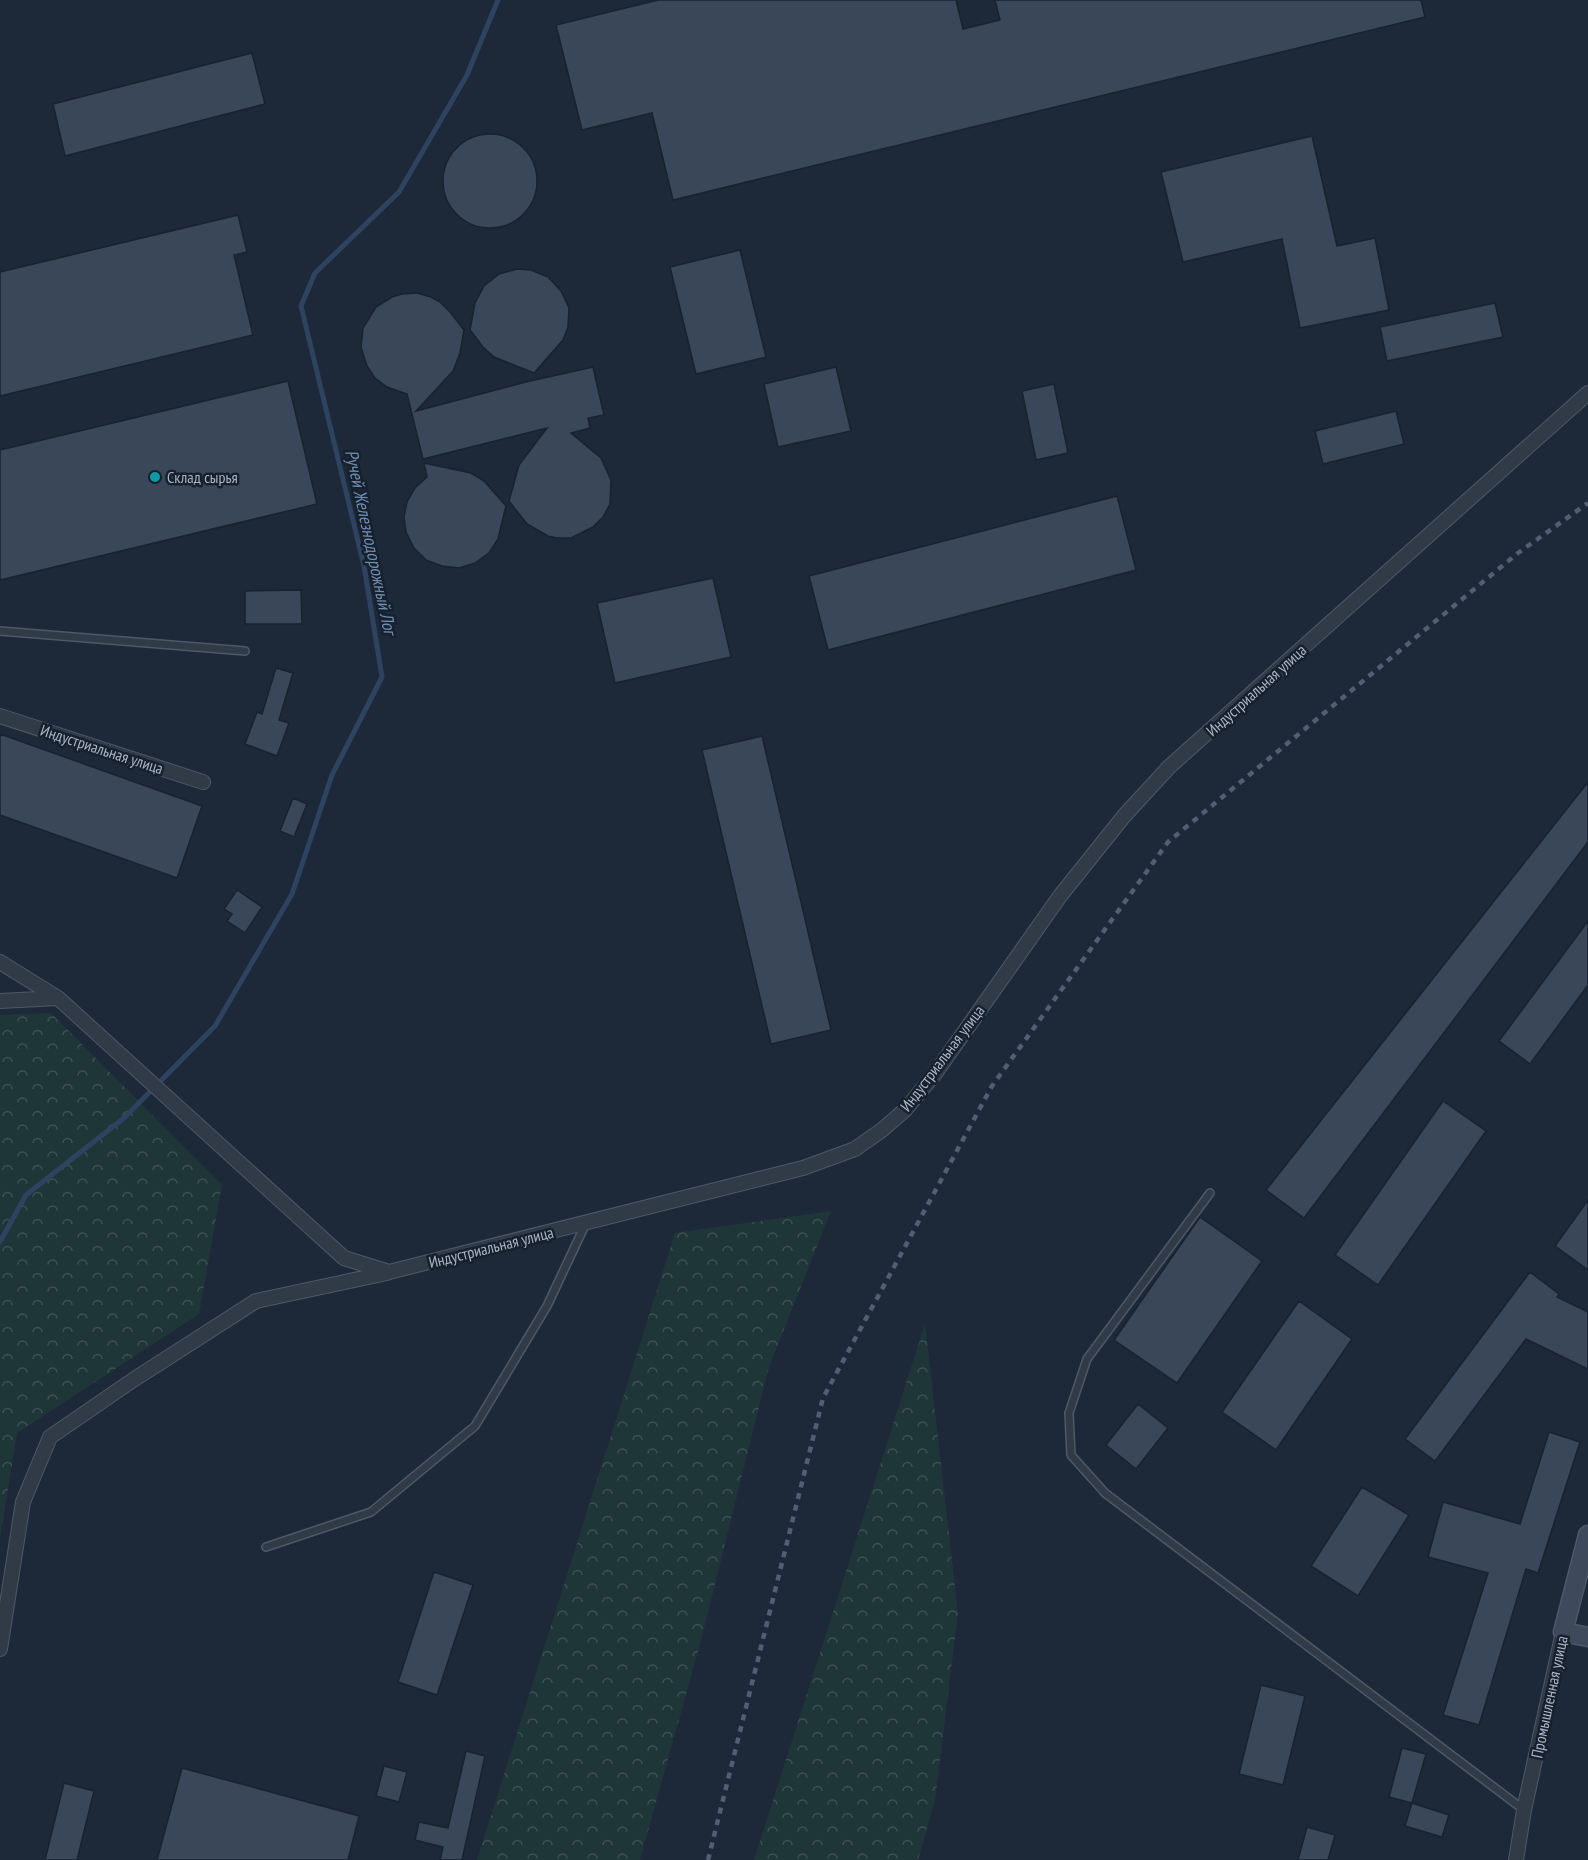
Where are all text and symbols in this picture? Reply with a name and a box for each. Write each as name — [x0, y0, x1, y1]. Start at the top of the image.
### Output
water label: Ручей Железнодорожный Лог — [340, 447, 402, 639]
place label: Склад сырья — [167, 467, 238, 487]
marker: Склад сырья — [148, 470, 162, 484]
street label: Индустриальная улица — [1202, 640, 1310, 740]
street label: Индустриальная улица — [38, 720, 166, 778]
street label: Индустриальная улица — [896, 1001, 988, 1115]
street label: Индустриальная улица — [427, 1222, 555, 1272]
street label: Промышленная улица — [1526, 1634, 1572, 1760]

